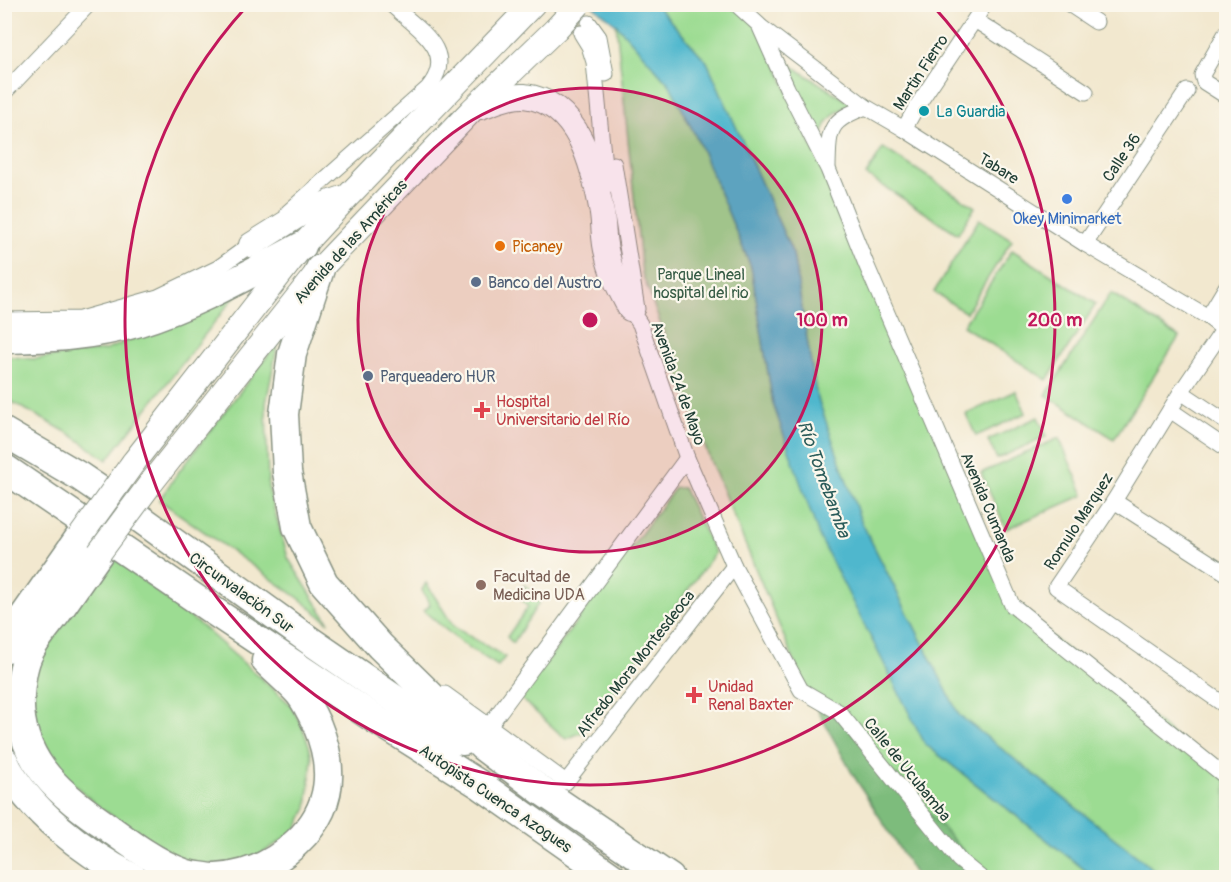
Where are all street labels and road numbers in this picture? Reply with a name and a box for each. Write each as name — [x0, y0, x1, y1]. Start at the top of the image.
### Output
street label: Martin Fierro — [889, 31, 953, 114]
street label: Calle 36 — [1098, 129, 1145, 186]
street label: Tabare — [975, 149, 1022, 189]
street label: Avenida de las Américas — [290, 175, 412, 308]
street label: Avenida 24 de Mayo — [646, 319, 710, 448]
street label: Avenida Cumanda — [956, 449, 1020, 566]
street label: Romulo Marquez — [1040, 469, 1118, 574]
street label: Circunvalación Sur — [185, 548, 298, 638]
street label: Alfredo Mora Montesdeoca — [572, 586, 699, 741]
street label: Calle de Ucubamba — [859, 714, 955, 825]
street label: Autopista Cuenca Azogues — [415, 740, 576, 857]

